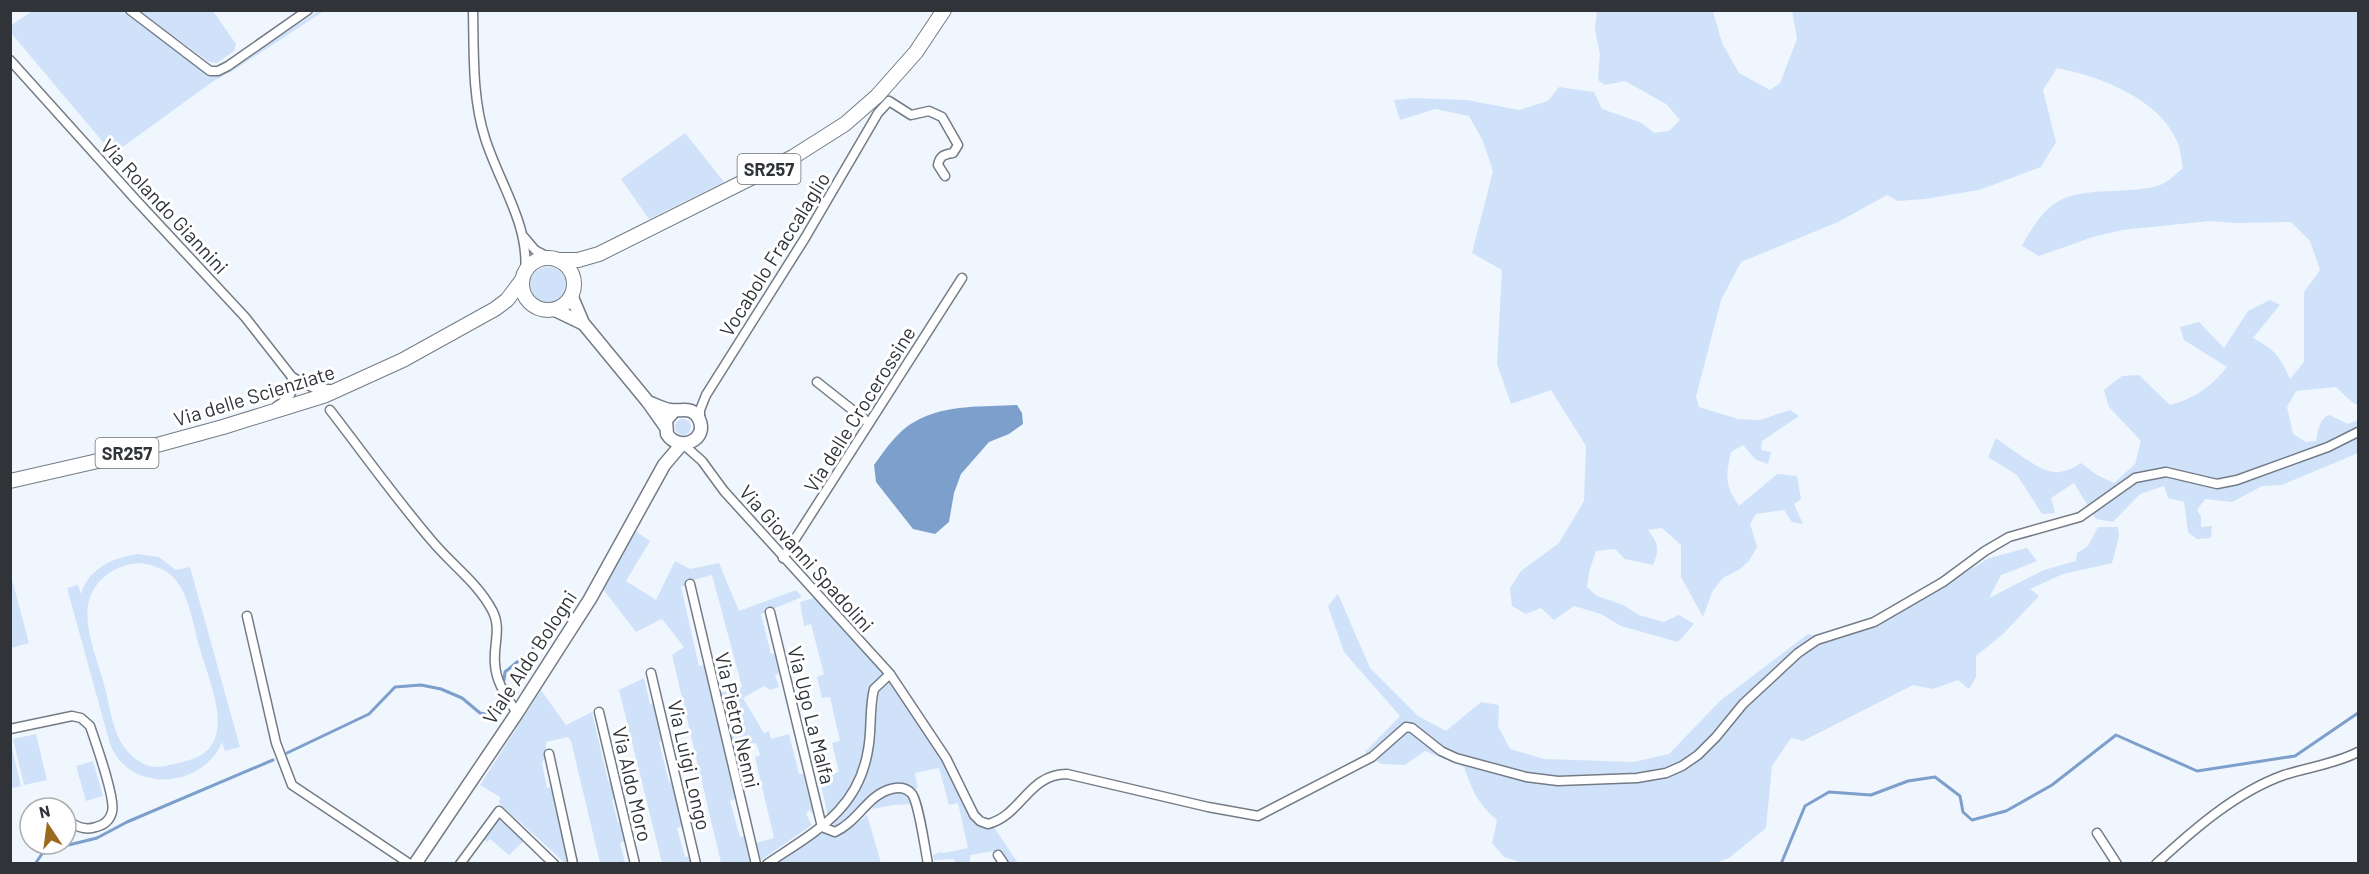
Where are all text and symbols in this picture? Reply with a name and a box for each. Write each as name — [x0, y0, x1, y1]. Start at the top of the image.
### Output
street label: Via Rolando Giannini — [96, 134, 234, 278]
road number: SR257 — [738, 154, 800, 184]
street label: Vocabolo Fraccalaglio — [714, 167, 834, 341]
street label: Via delle Crocerossine — [798, 322, 920, 496]
street label: Via delle Scienziate — [171, 359, 337, 431]
road number: SR257 — [96, 438, 158, 468]
street label: Via Giovanni Spadolini — [735, 480, 879, 636]
street label: Viale Aldo Bologni — [477, 586, 581, 728]
street label: Via Ugo La Malfa — [783, 644, 841, 786]
street label: Via Pietro Nenni — [711, 650, 765, 790]
street label: Via Luigi Longo — [663, 698, 717, 832]
street label: Via Aldo Moro — [608, 724, 658, 844]
north arrow — [18, 796, 78, 856]
text: N — [37, 800, 52, 821]

